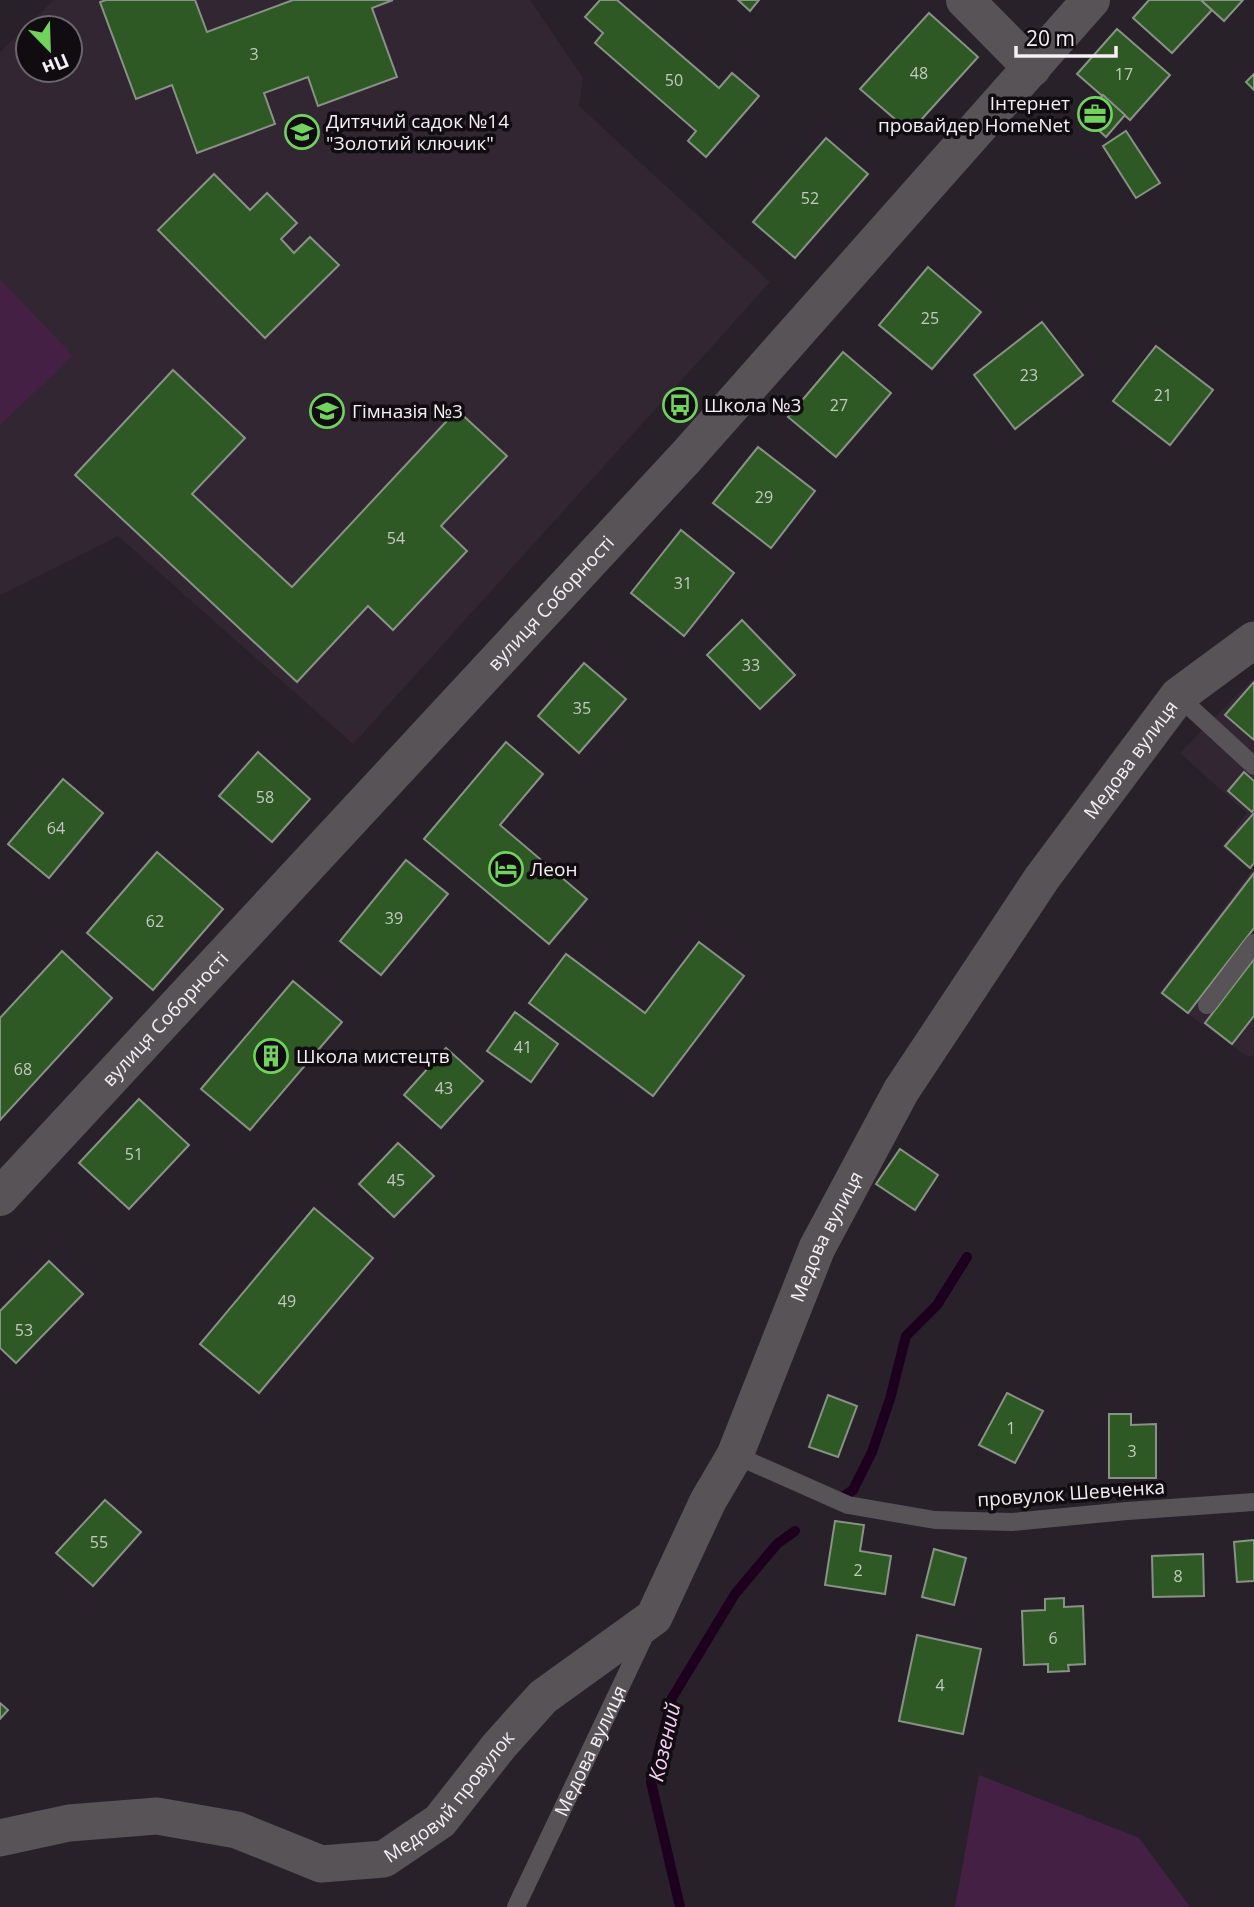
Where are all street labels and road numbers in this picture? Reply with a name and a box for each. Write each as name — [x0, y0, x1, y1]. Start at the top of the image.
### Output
street label: вулиця Соборності — [482, 530, 620, 676]
street label: Медова вулиця — [1077, 695, 1184, 824]
street label: вулиця Соборності — [96, 946, 234, 1092]
street label: Медова вулиця — [784, 1166, 869, 1306]
street label: провулок Шевченка — [976, 1473, 1166, 1513]
street label: Медова вулиця — [548, 1681, 632, 1821]
street label: Медовий провулок — [379, 1725, 520, 1868]

